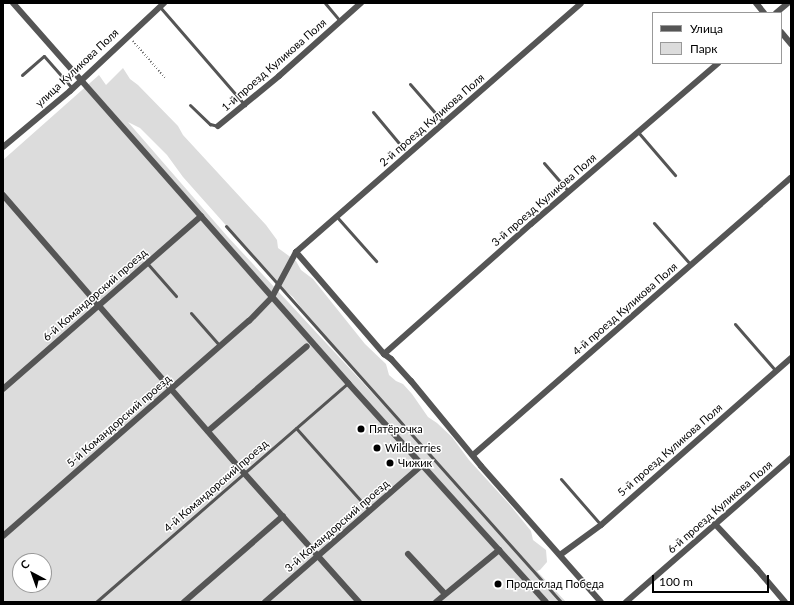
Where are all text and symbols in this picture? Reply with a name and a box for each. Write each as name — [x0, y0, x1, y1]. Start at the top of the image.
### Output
legend — [652, 12, 782, 64]
street label: 1-й проезд Куликова Поля — [219, 16, 329, 114]
text: Улица — [690, 21, 723, 36]
street label: улица Куликова Поля — [33, 26, 121, 110]
text: Парк — [690, 41, 718, 56]
street label: 2-й проезд Куликова Поля — [377, 71, 487, 169]
street label: 3-й проезд Куликова Поля — [489, 151, 599, 249]
street label: 6-й Командорский проезд — [40, 246, 150, 344]
street label: 4-й проезд Куликова Поля — [570, 260, 680, 358]
street label: 5-й Командорский проезд — [64, 372, 174, 470]
street label: 5-й проезд Куликова Поля — [615, 401, 725, 499]
place label: Пятёрочка — [369, 422, 423, 436]
marker: Пятёрочка — [356, 424, 366, 434]
street label: 4-й Командорский проезд — [161, 437, 271, 535]
place label: Wildberries — [385, 441, 441, 455]
marker: Wildberries — [372, 443, 382, 453]
place label: Чижик — [398, 456, 432, 470]
marker: Чижик — [385, 458, 395, 468]
street label: 6-й проезд Куликова Поля — [665, 458, 775, 556]
street label: 3-й Командорский проезд — [282, 477, 392, 575]
north arrow — [12, 553, 52, 593]
text: С — [17, 557, 31, 572]
scale bar — [654, 567, 771, 593]
text: 100 m — [659, 574, 693, 589]
place label: Продсклад Победа — [506, 577, 604, 591]
marker: Продсклад Победа — [493, 579, 503, 589]

